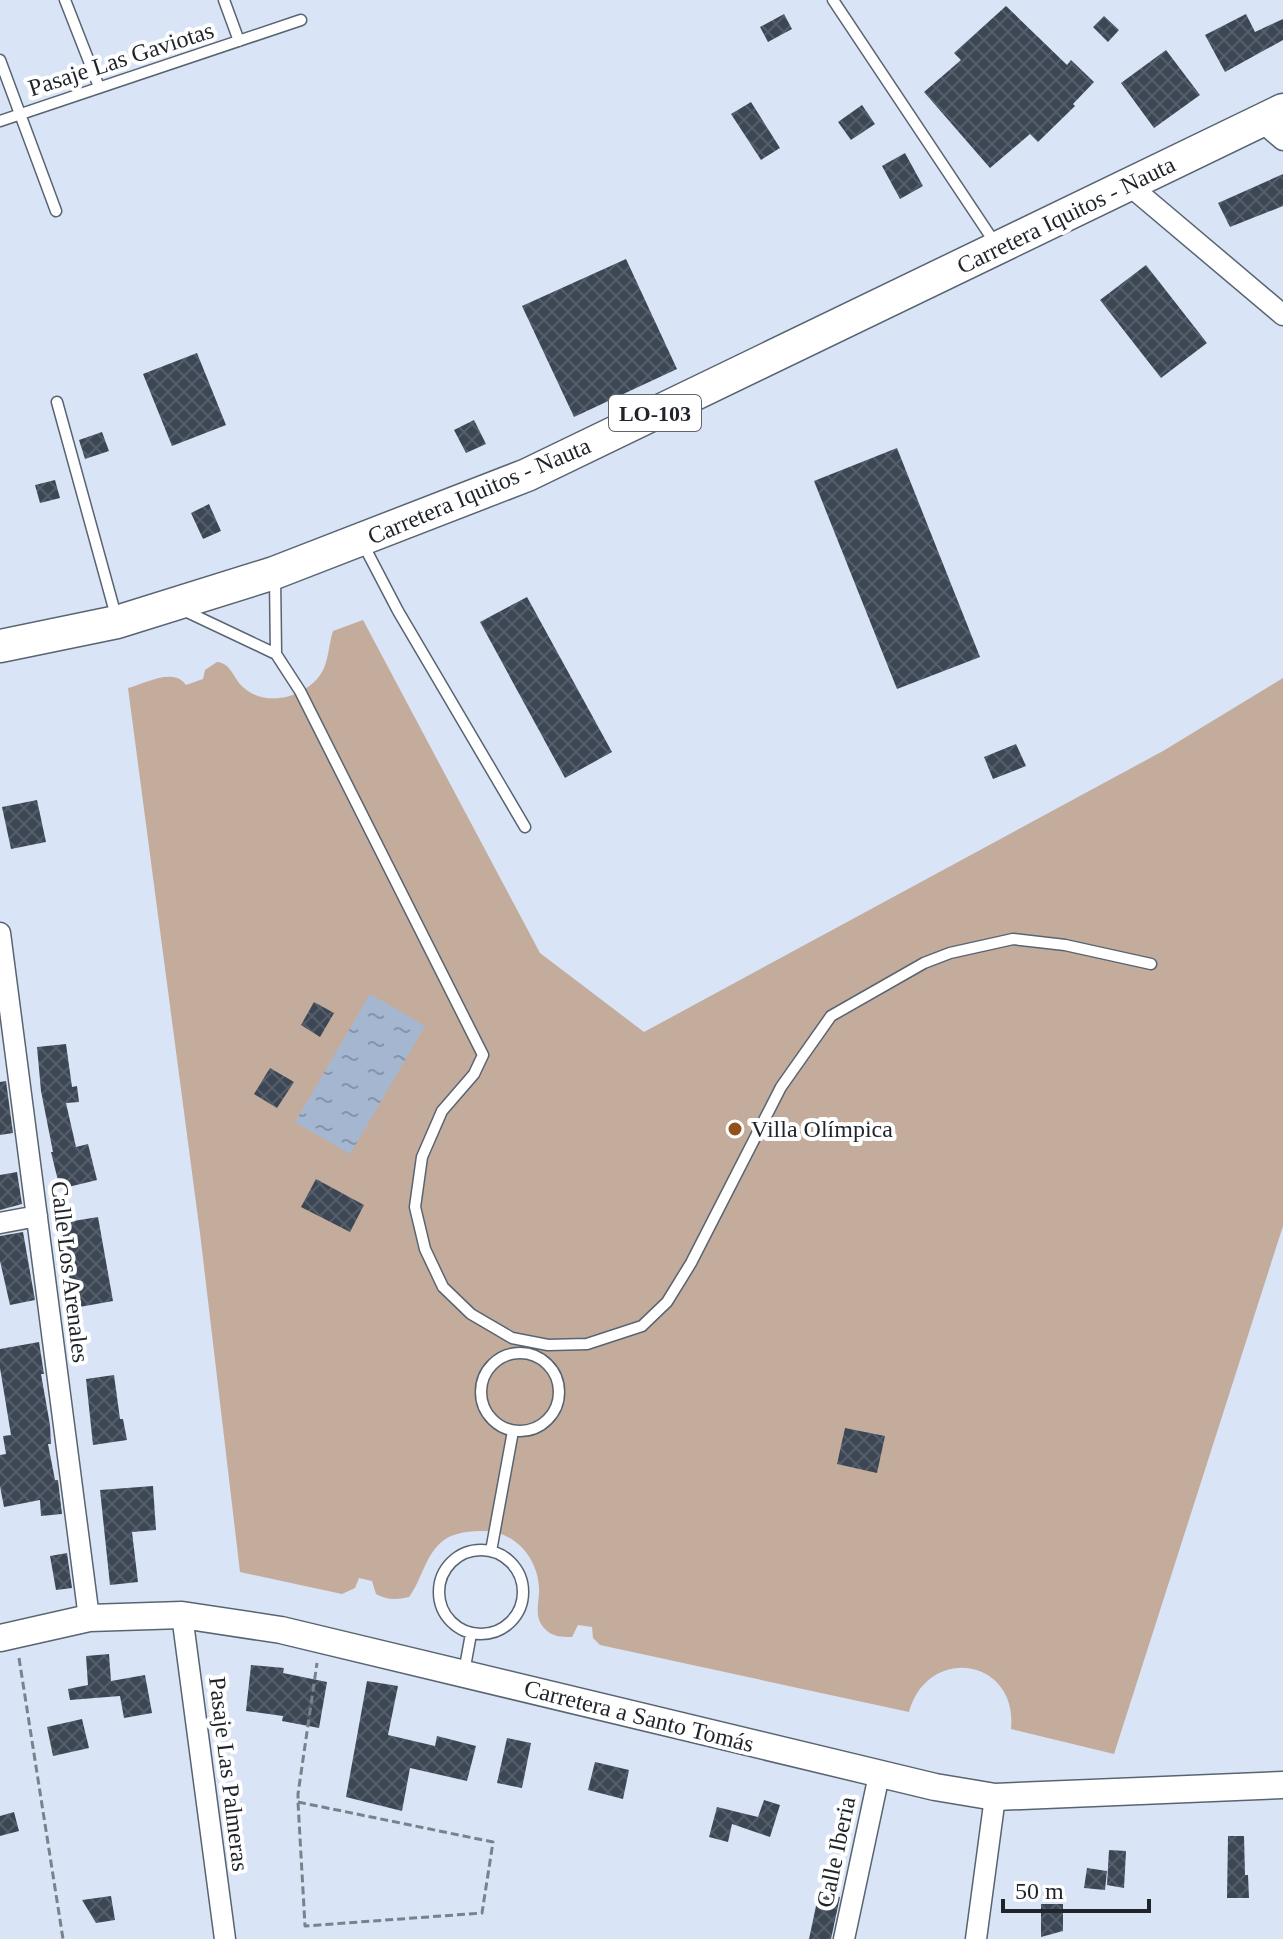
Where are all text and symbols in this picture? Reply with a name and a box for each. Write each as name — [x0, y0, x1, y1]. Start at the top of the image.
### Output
street label: Pasaje Las Gaviotas — [25, 17, 217, 101]
street label: Carretera Iquitos - Nauta — [953, 151, 1180, 279]
road number: LO-103 — [609, 395, 701, 431]
street label: Carretera Iquitos - Nauta — [364, 432, 595, 550]
place label: Villa Olímpica — [751, 1116, 893, 1142]
marker: Villa Olímpica — [726, 1120, 744, 1138]
street label: Calle Los Arenales — [46, 1180, 94, 1364]
street label: Pasaje Las Palmeras — [204, 1675, 254, 1873]
street label: Carretera a Santo Tomás — [521, 1675, 757, 1757]
street label: Calle Iberia — [812, 1794, 860, 1910]
scale bar — [1003, 1863, 1149, 1913]
text: 50 m — [1015, 1878, 1064, 1904]

